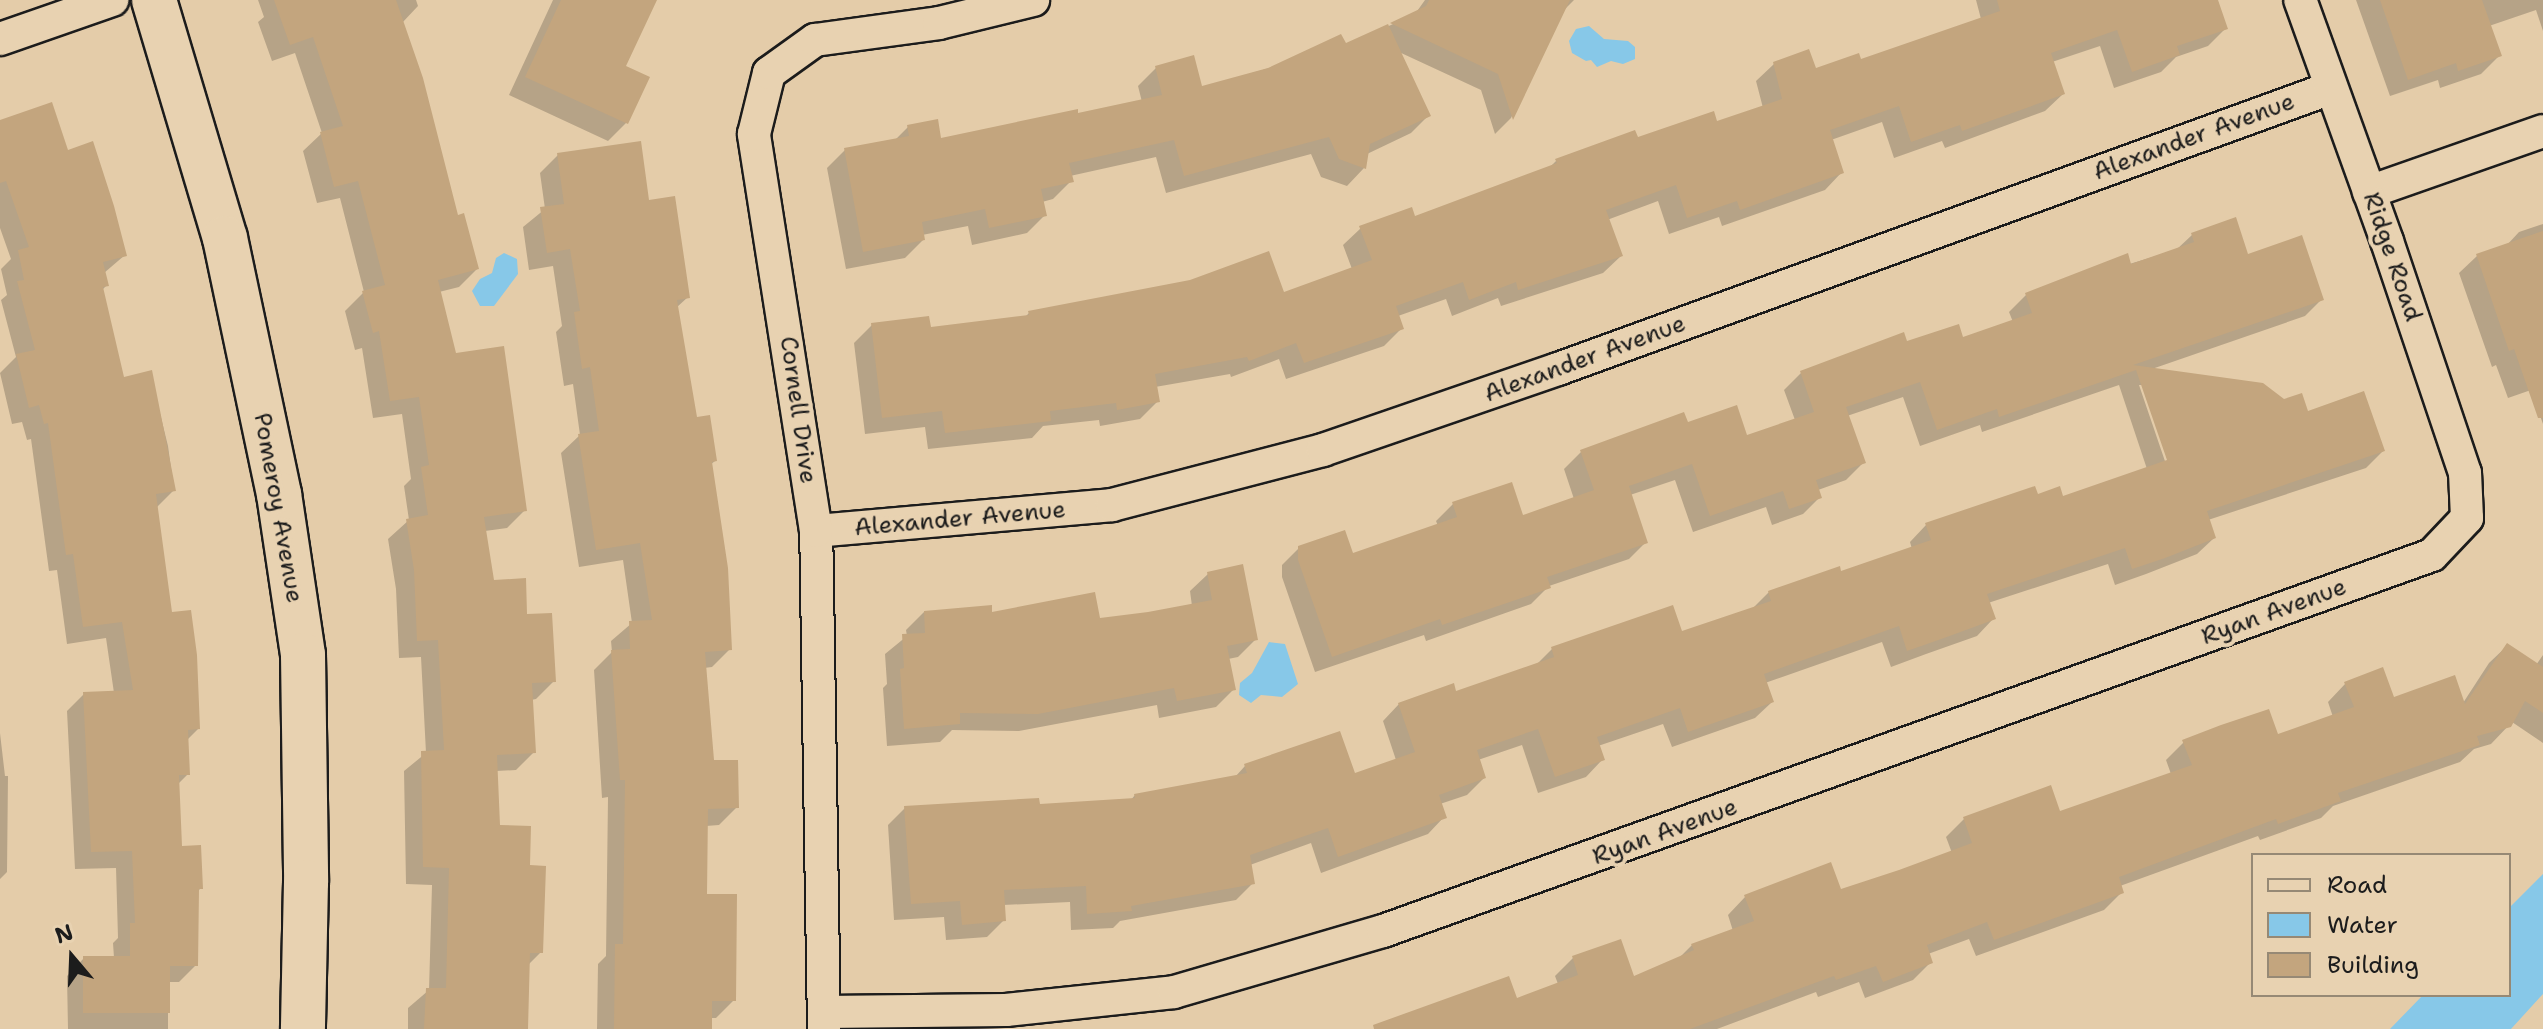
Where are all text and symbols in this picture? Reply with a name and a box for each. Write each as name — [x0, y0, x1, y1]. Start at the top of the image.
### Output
street label: Alexander Avenue — [2089, 87, 2299, 187]
street label: Ridge Road — [2356, 189, 2428, 325]
street label: Alexander Avenue — [1480, 309, 1690, 409]
street label: Cornell Drive — [773, 335, 823, 485]
street label: Pomeroy Avenue — [247, 411, 309, 605]
street label: Alexander Avenue — [853, 495, 1067, 543]
street label: Ryan Avenue — [2198, 572, 2350, 652]
street label: Ryan Avenue — [1589, 792, 1741, 872]
legend — [2251, 853, 2511, 997]
text: Road — [2327, 869, 2387, 901]
text: Water — [2327, 909, 2398, 941]
north arrow — [32, 917, 112, 997]
text: N — [51, 917, 77, 950]
text: Building — [2327, 949, 2419, 981]

